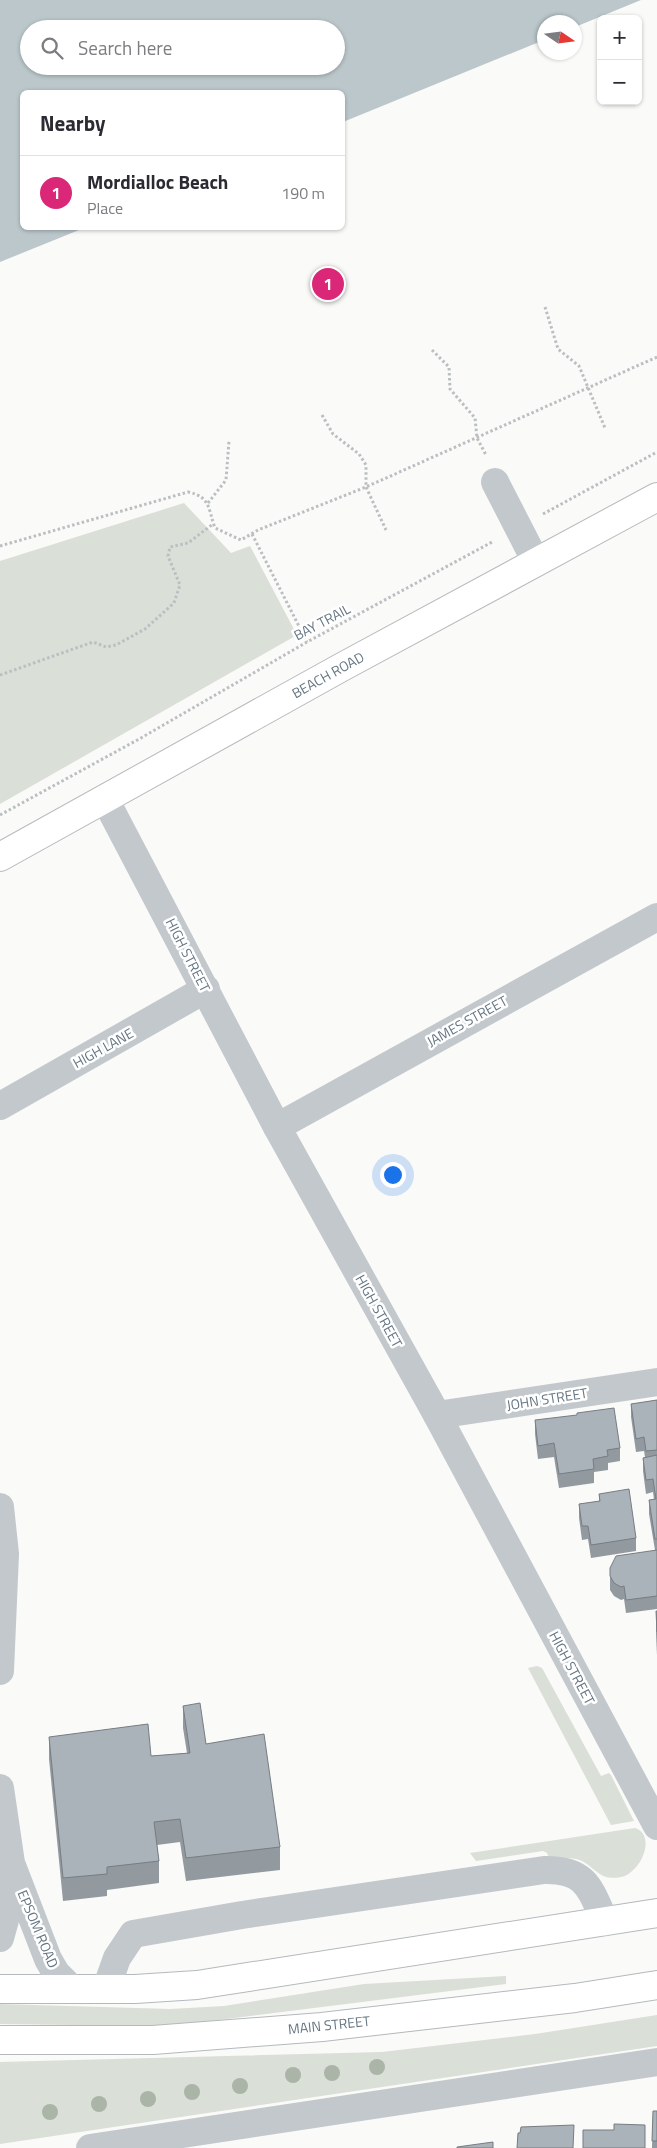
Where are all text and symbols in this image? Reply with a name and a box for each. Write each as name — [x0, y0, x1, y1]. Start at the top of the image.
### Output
north arrow — [537, 15, 582, 60]
map controls — [597, 15, 642, 105]
button: + — [597, 15, 642, 60]
search box — [20, 20, 345, 75]
text: Search here — [78, 33, 172, 62]
icon: search — [38, 34, 66, 62]
button: − — [597, 60, 642, 105]
text: Nearby — [40, 107, 105, 139]
text: Mordialloc Beach — [87, 167, 228, 196]
text: 1 — [52, 181, 60, 205]
text: 190 m — [281, 181, 325, 205]
text: Place — [87, 196, 123, 220]
pin: 1 — [312, 265, 344, 303]
street label: BAY TRAIL — [290, 598, 354, 645]
street label: BEACH ROAD — [288, 646, 368, 703]
street label: HIGH STREET — [161, 914, 216, 996]
street label: JAMES STREET — [423, 990, 511, 1051]
street label: HIGH LANE — [69, 1022, 137, 1073]
your location — [380, 1162, 406, 1188]
street label: HIGH STREET — [351, 1270, 408, 1352]
street label: JOHN STREET — [505, 1382, 590, 1415]
street label: HIGH STREET — [544, 1627, 601, 1709]
street label: EPSOM ROAD — [13, 1887, 64, 1971]
street label: MAIN STREET — [287, 2010, 372, 2039]

